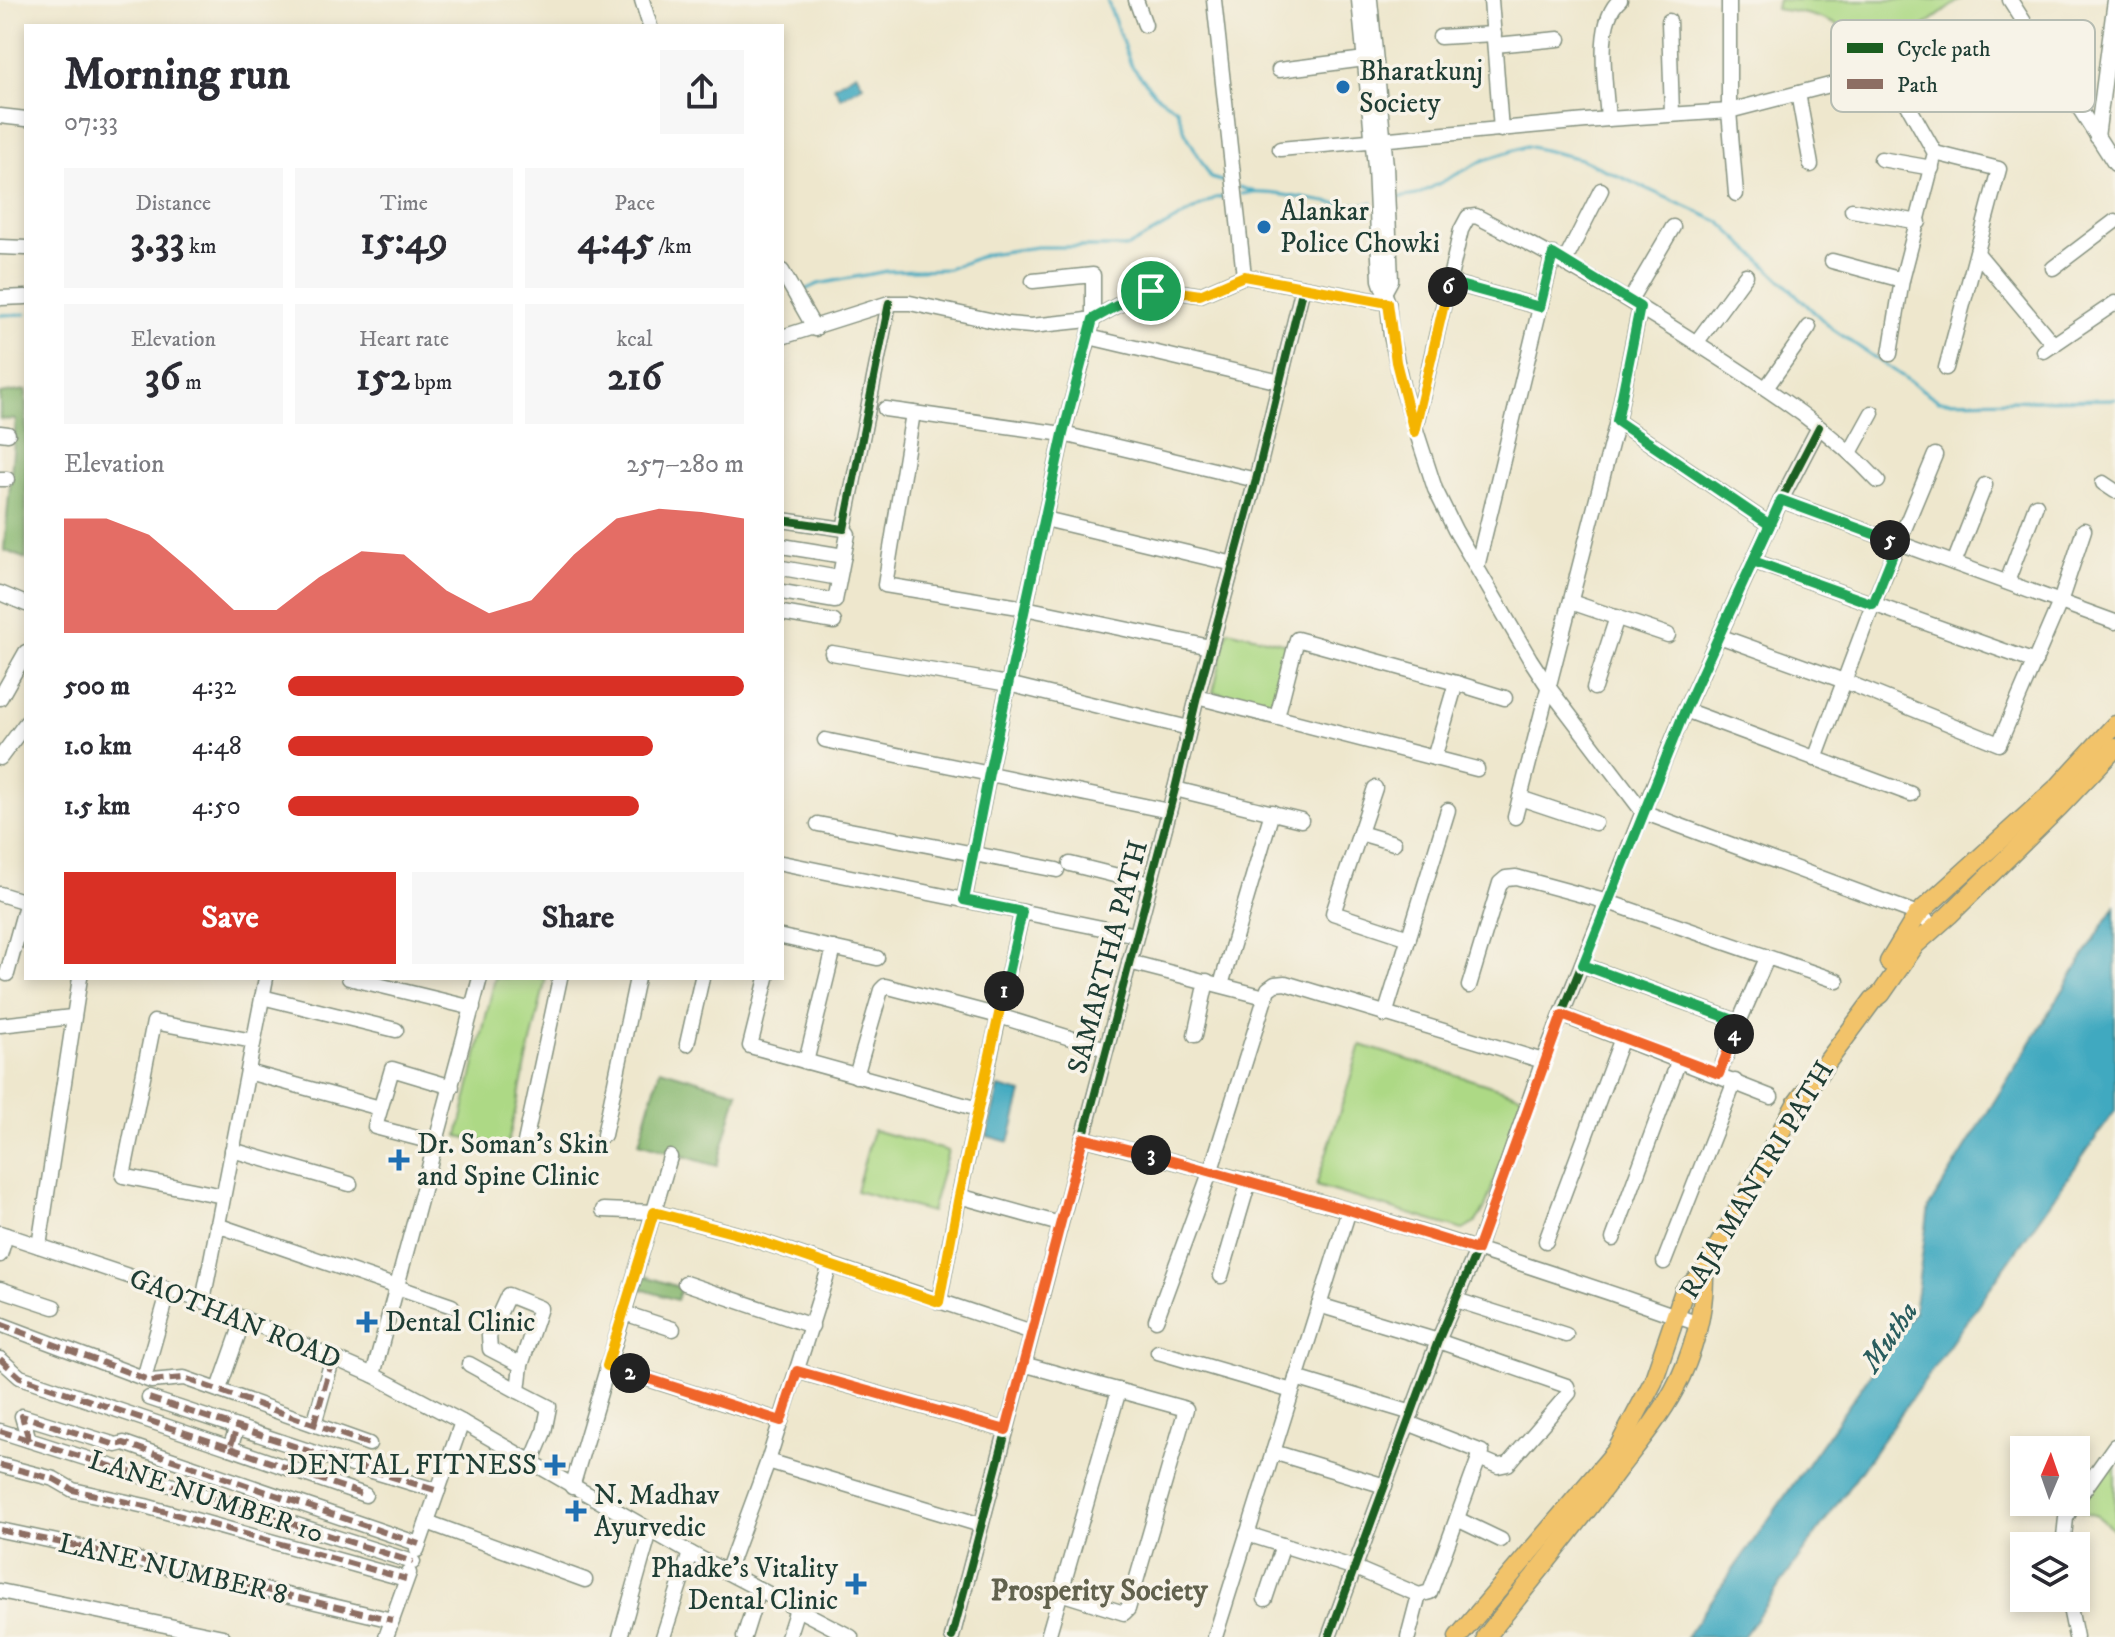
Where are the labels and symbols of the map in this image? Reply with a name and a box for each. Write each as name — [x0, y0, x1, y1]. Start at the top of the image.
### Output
legend — [1831, 20, 2095, 112]
text: Cycle path — [1897, 36, 1991, 63]
place label: Bharatkunj Society — [1359, 54, 1483, 121]
text: Path — [1897, 72, 1938, 99]
marker: Bharatkunj Society — [1334, 78, 1352, 96]
place label: Alankar Police Chowki — [1280, 194, 1440, 261]
marker: Alankar Police Chowki — [1255, 218, 1273, 236]
pin — [1117, 257, 1185, 325]
pin: 6 — [1428, 267, 1468, 307]
pin: 5 — [1870, 520, 1910, 560]
street label: SAMARTHA PATH — [1060, 836, 1156, 1078]
pin: 1 — [984, 971, 1024, 1011]
pin: 4 — [1714, 1014, 1754, 1054]
street label: RAJA MANTRI PATH — [1672, 1055, 1842, 1305]
place label: Dr. Soman's Skin and Spine Clinic — [417, 1127, 609, 1194]
pin: 3 — [1131, 1135, 1171, 1175]
marker: Dr. Soman's Skin and Spine Clinic — [388, 1149, 410, 1171]
street label: GAOTHAN ROAD — [124, 1261, 346, 1377]
water label: Mutha — [1852, 1295, 1927, 1381]
place label: Dental Clinic — [385, 1305, 535, 1340]
marker: Dental Clinic — [356, 1311, 378, 1333]
pin: 2 — [610, 1353, 650, 1393]
north arrow — [2010, 1436, 2090, 1516]
street label: LANE NUMBER 10 — [84, 1443, 328, 1551]
place label: DENTAL FITNESS — [287, 1448, 537, 1483]
marker: DENTAL FITNESS — [544, 1454, 566, 1476]
place label: N. Madhav Ayurvedic — [594, 1478, 720, 1545]
marker: N. Madhav Ayurvedic — [565, 1500, 587, 1522]
street label: LANE NUMBER 8 — [55, 1526, 291, 1612]
place label: Phadke's Vitality Dental Clinic — [651, 1551, 839, 1618]
marker: Phadke's Vitality Dental Clinic — [845, 1573, 867, 1595]
district label: Prosperity Society — [991, 1573, 1208, 1610]

